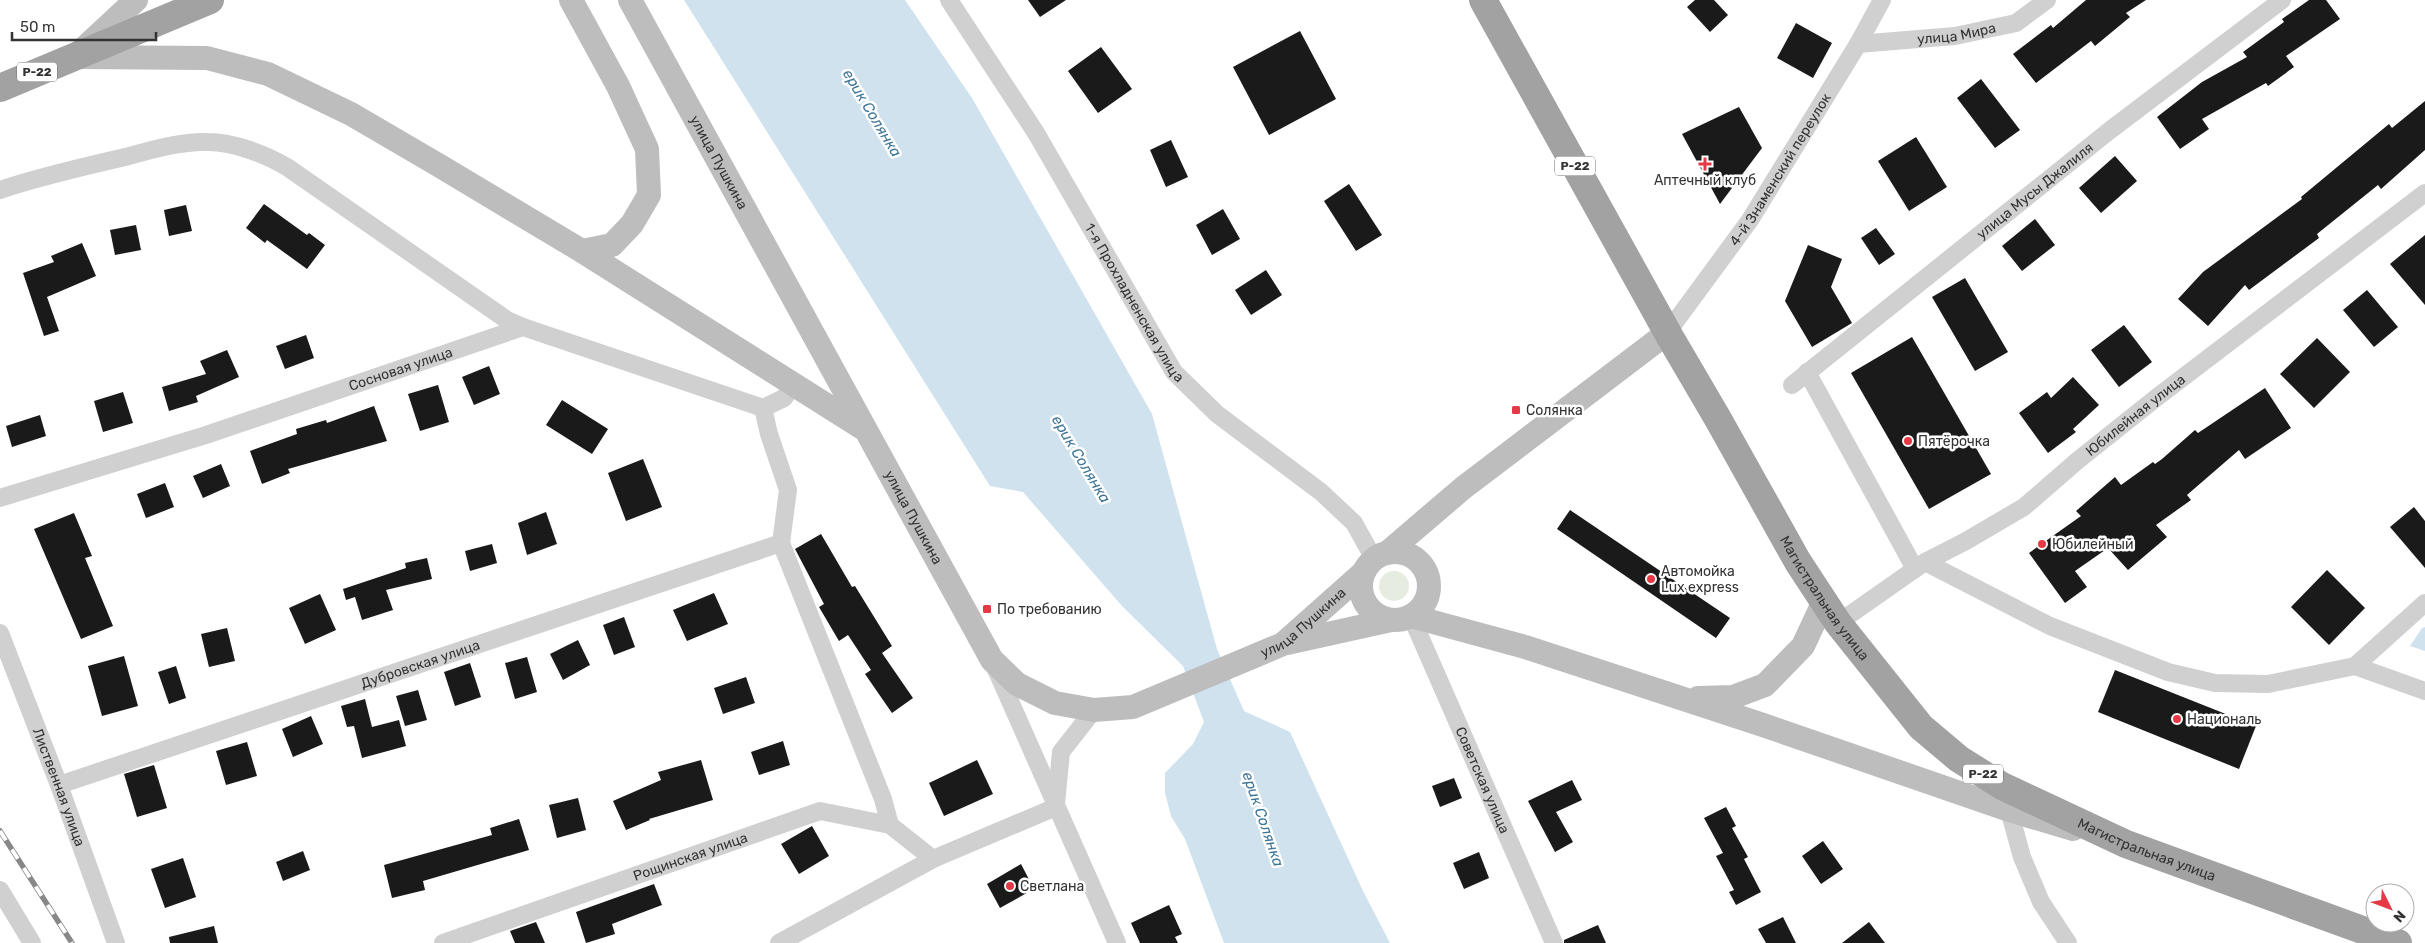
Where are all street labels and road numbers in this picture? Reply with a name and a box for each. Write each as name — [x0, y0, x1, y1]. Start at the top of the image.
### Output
street label: улица Мира — [1916, 20, 1997, 48]
road number: Р-22 — [17, 62, 57, 82]
street label: 4-й Знаменский переулок — [1726, 90, 1835, 249]
street label: улица Пушкина — [686, 112, 751, 212]
street label: улица Мусы Джалиля — [1973, 139, 2097, 243]
road number: Р-22 — [1555, 157, 1595, 176]
street label: 1-я Прохладненская улица — [1081, 220, 1187, 386]
street label: Сосновая улица — [347, 344, 455, 395]
street label: Юбилейная улица — [2082, 371, 2189, 460]
street label: улица Пушкина — [881, 468, 946, 568]
street label: Магистральная улица — [1776, 533, 1873, 664]
street label: улица Пушкина — [1258, 584, 1350, 661]
street label: Дубровская улица — [359, 637, 482, 692]
street label: Советская улица — [1452, 724, 1513, 836]
street label: Лиственная улица — [29, 726, 88, 849]
road number: Р-22 — [1963, 764, 2003, 784]
street label: Магистральная улица — [2075, 815, 2218, 885]
street label: Рощинская улица — [631, 829, 750, 885]

